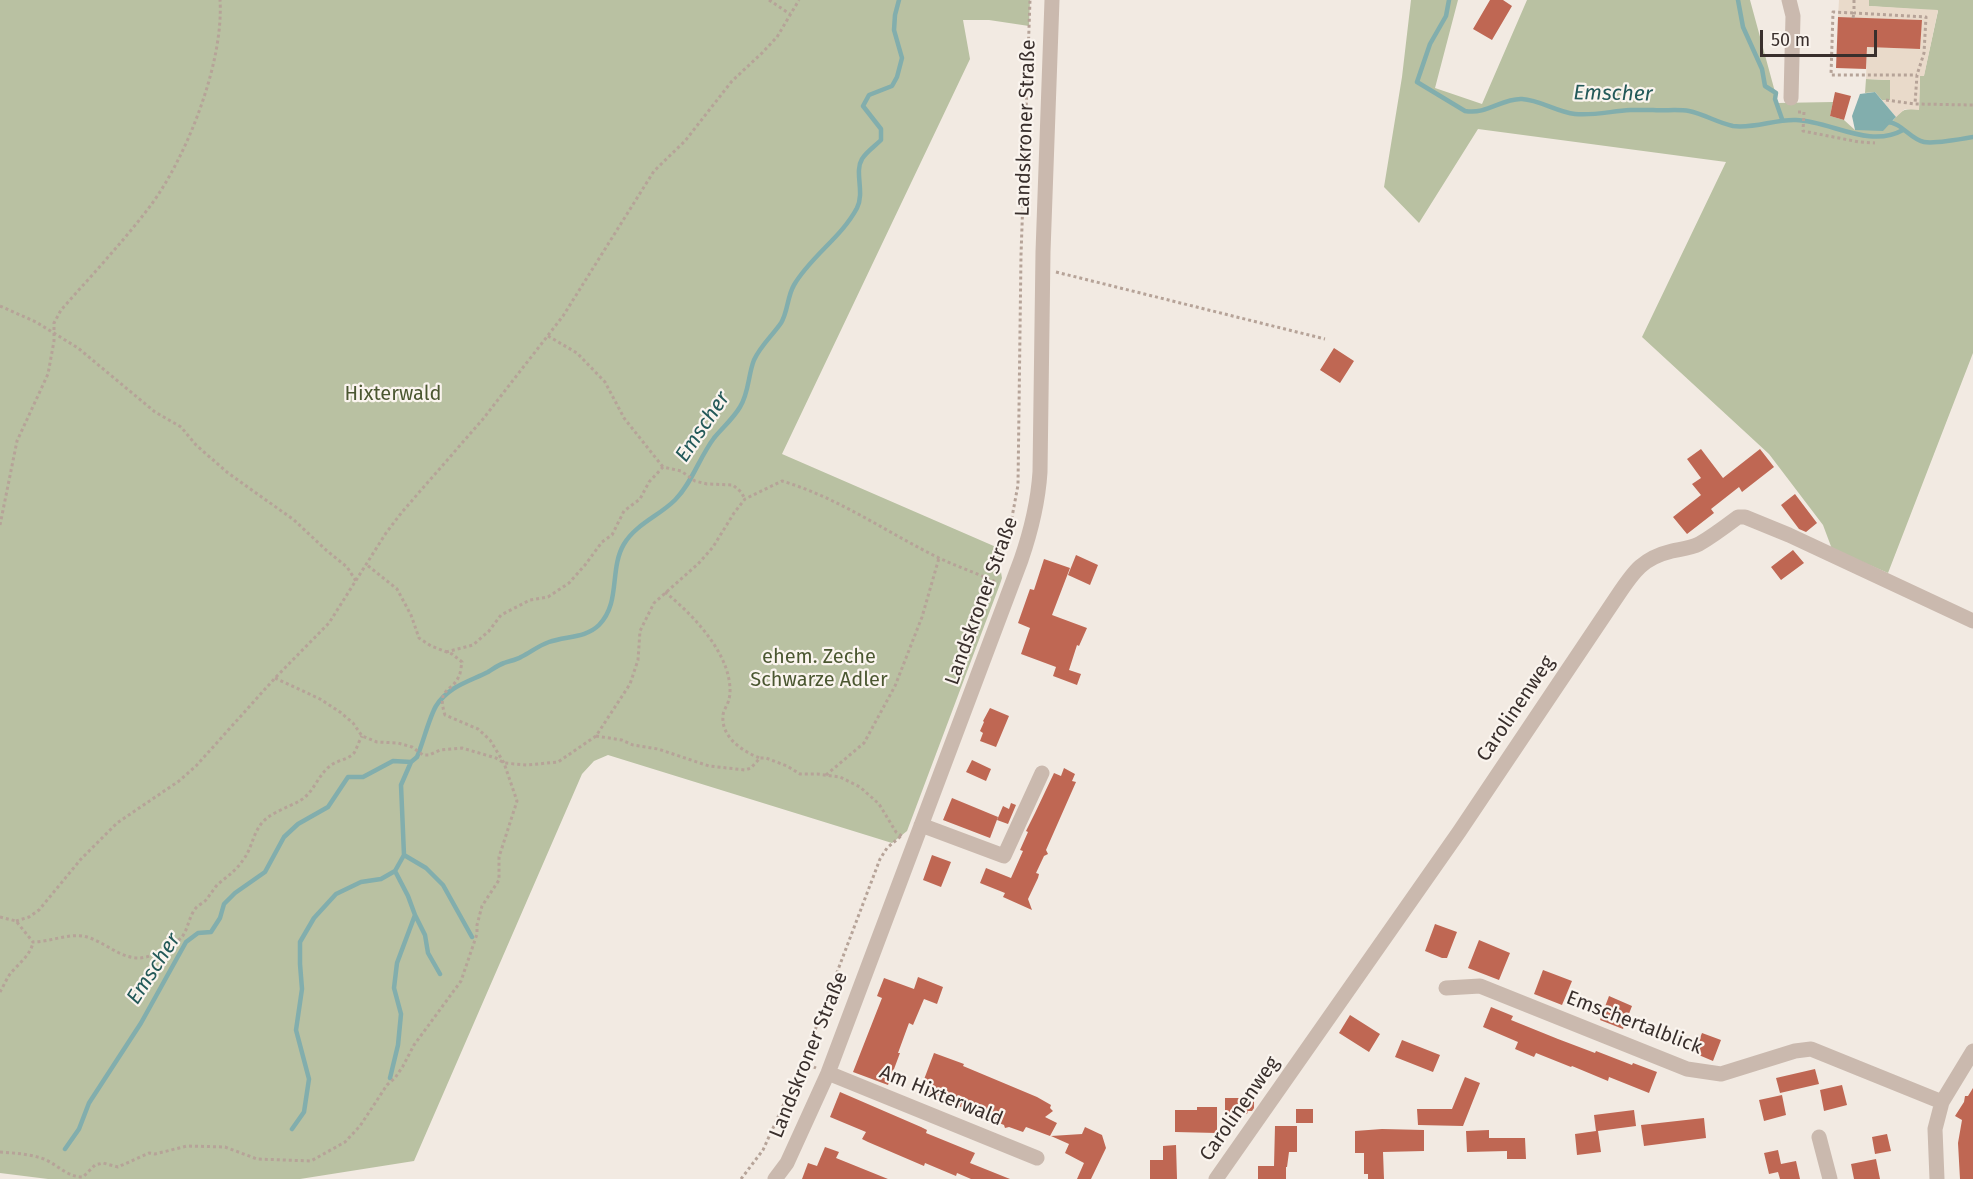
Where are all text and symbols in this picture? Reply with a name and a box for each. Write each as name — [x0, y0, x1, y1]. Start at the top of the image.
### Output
scale bar — [1763, 18, 1880, 56]
text: 50 m — [1771, 29, 1810, 51]
street label: Landskroner Straße — [1011, 39, 1041, 217]
water label: Emscher — [1573, 81, 1653, 107]
park label: Hixterwald — [345, 382, 441, 406]
water label: Emscher — [670, 387, 736, 467]
street label: Landskroner Straße — [940, 514, 1024, 688]
park label: ehem. Zeche Schwarze Adler — [750, 645, 888, 692]
street label: Carolinenweg — [1472, 652, 1560, 766]
water label: Emscher — [122, 929, 186, 1009]
street label: Landskroner Straße — [765, 968, 853, 1142]
street label: Emschertalblick — [1563, 986, 1705, 1060]
street label: Carolinenweg — [1195, 1052, 1285, 1166]
street label: Am Hixterwald — [876, 1060, 1006, 1132]

